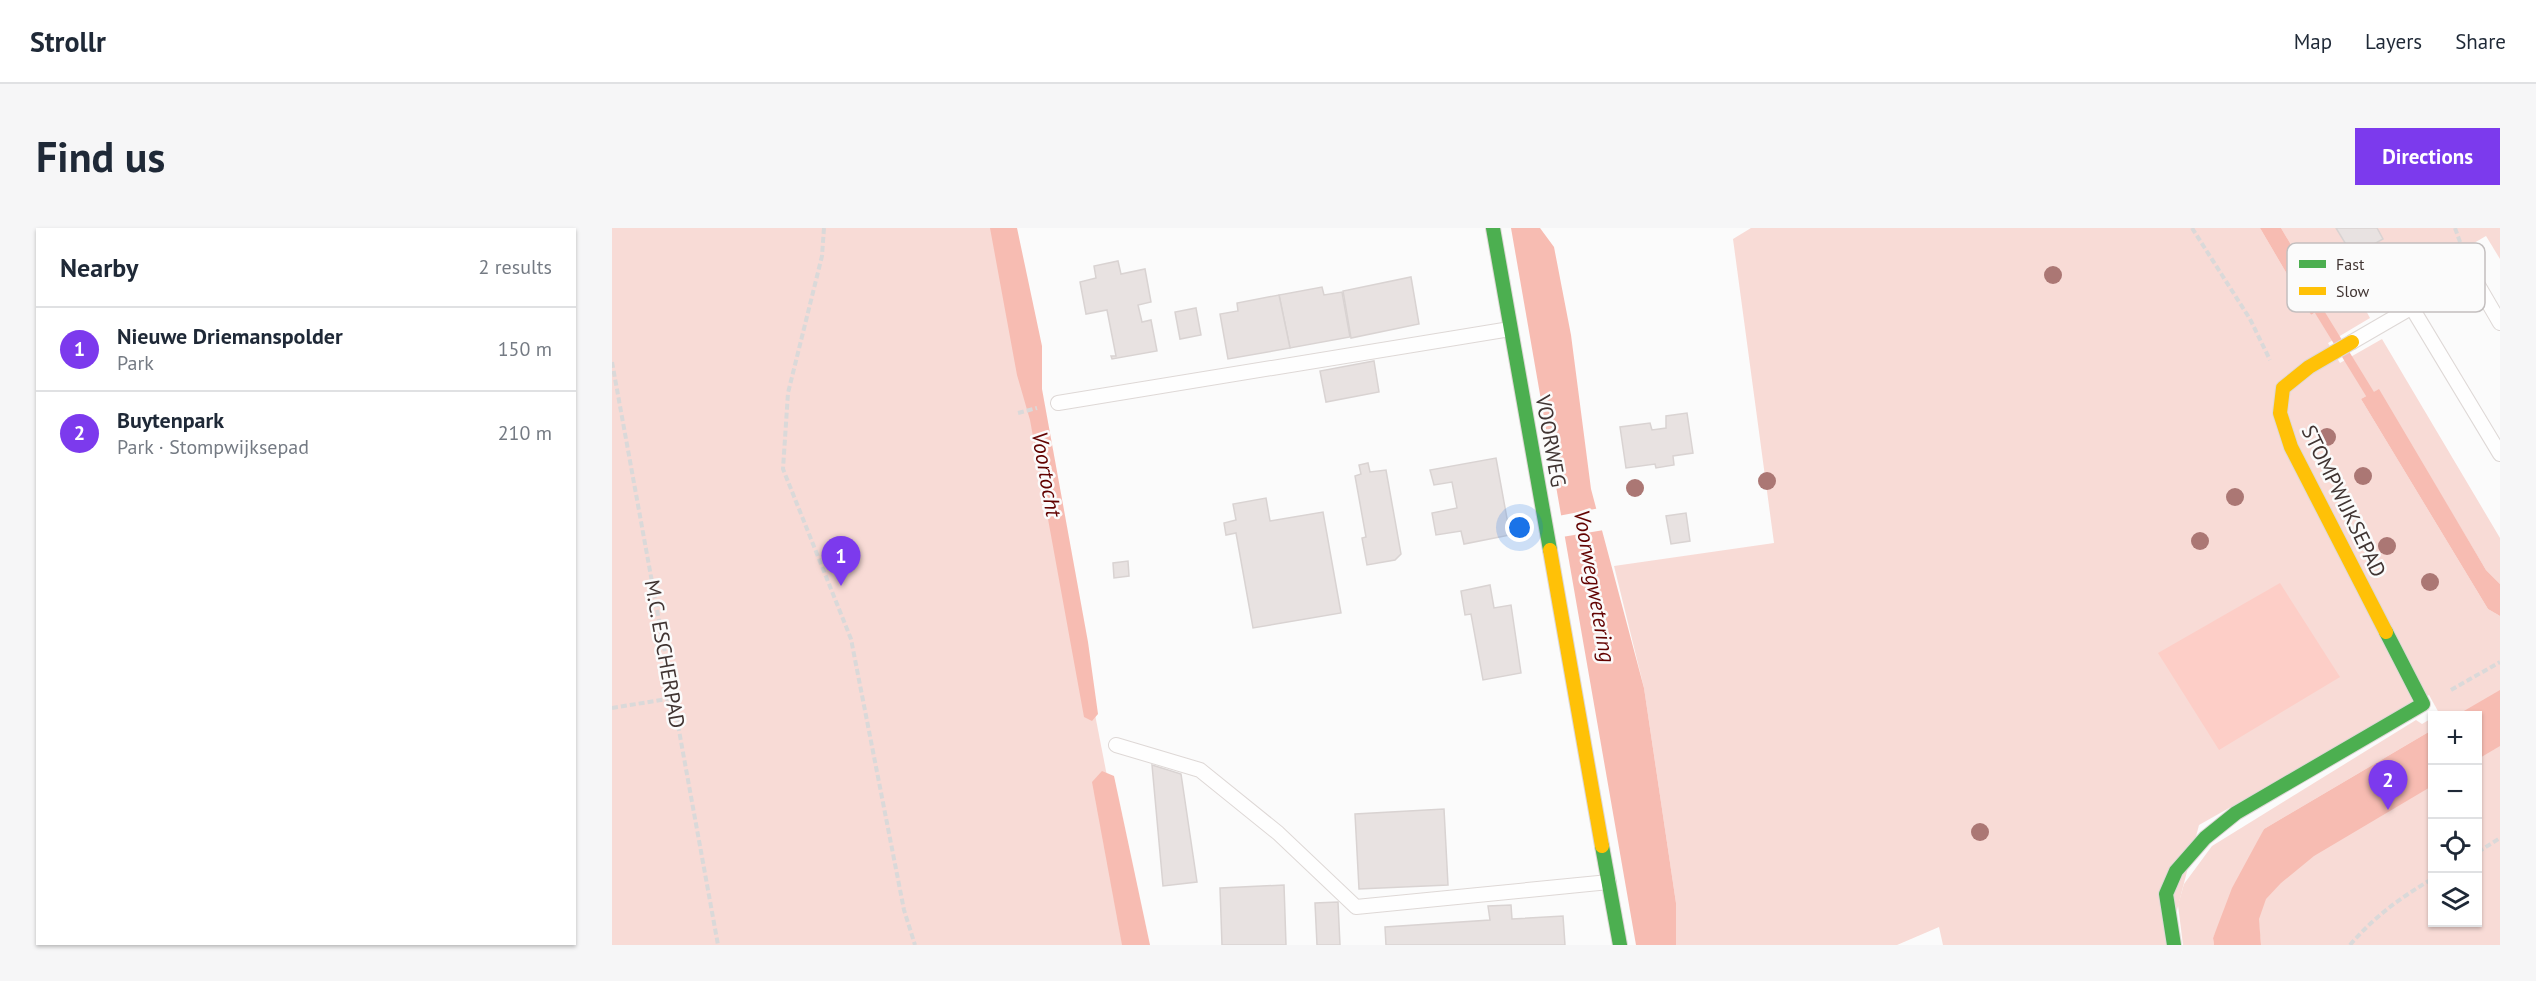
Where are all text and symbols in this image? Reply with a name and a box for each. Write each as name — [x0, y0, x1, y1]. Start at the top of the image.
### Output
text: Strollr — [30, 23, 106, 60]
text: Map — [2294, 28, 2332, 55]
text: Layers — [2365, 28, 2422, 55]
text: Share — [2455, 28, 2506, 55]
button: Directions — [2355, 128, 2500, 185]
text: Find us — [36, 129, 165, 184]
legend — [2287, 243, 2485, 312]
text: Nearby — [60, 251, 138, 284]
text: 2 results — [479, 254, 552, 280]
text: Fast — [2336, 254, 2365, 274]
text: Slow — [2336, 281, 2370, 301]
text: Nieuwe Driemanspolder — [117, 322, 343, 350]
text: 1 — [74, 336, 85, 362]
text: 150 m — [498, 336, 552, 362]
text: Park — [117, 350, 154, 376]
street label: VOORWEG — [1529, 392, 1572, 489]
text: Buytenpark — [117, 406, 224, 434]
text: 2 — [74, 420, 85, 446]
text: 210 m — [498, 420, 552, 446]
street label: STOMPWIJKSEPAD — [2296, 421, 2392, 581]
water label: Voortocht — [1026, 429, 1068, 520]
text: Park · Stompwijksepad — [117, 434, 309, 460]
water label: Voorwegwetering — [1568, 508, 1622, 664]
your location — [1505, 513, 1534, 542]
pin: 1 — [822, 536, 860, 586]
street label: M.C. ESCHERPAD — [639, 578, 691, 730]
map controls — [2428, 711, 2482, 927]
button: + — [2428, 711, 2482, 765]
pin: 2 — [2368, 760, 2408, 810]
button: − — [2428, 765, 2482, 819]
button: locate — [2428, 819, 2482, 873]
button: layers — [2428, 873, 2482, 927]

